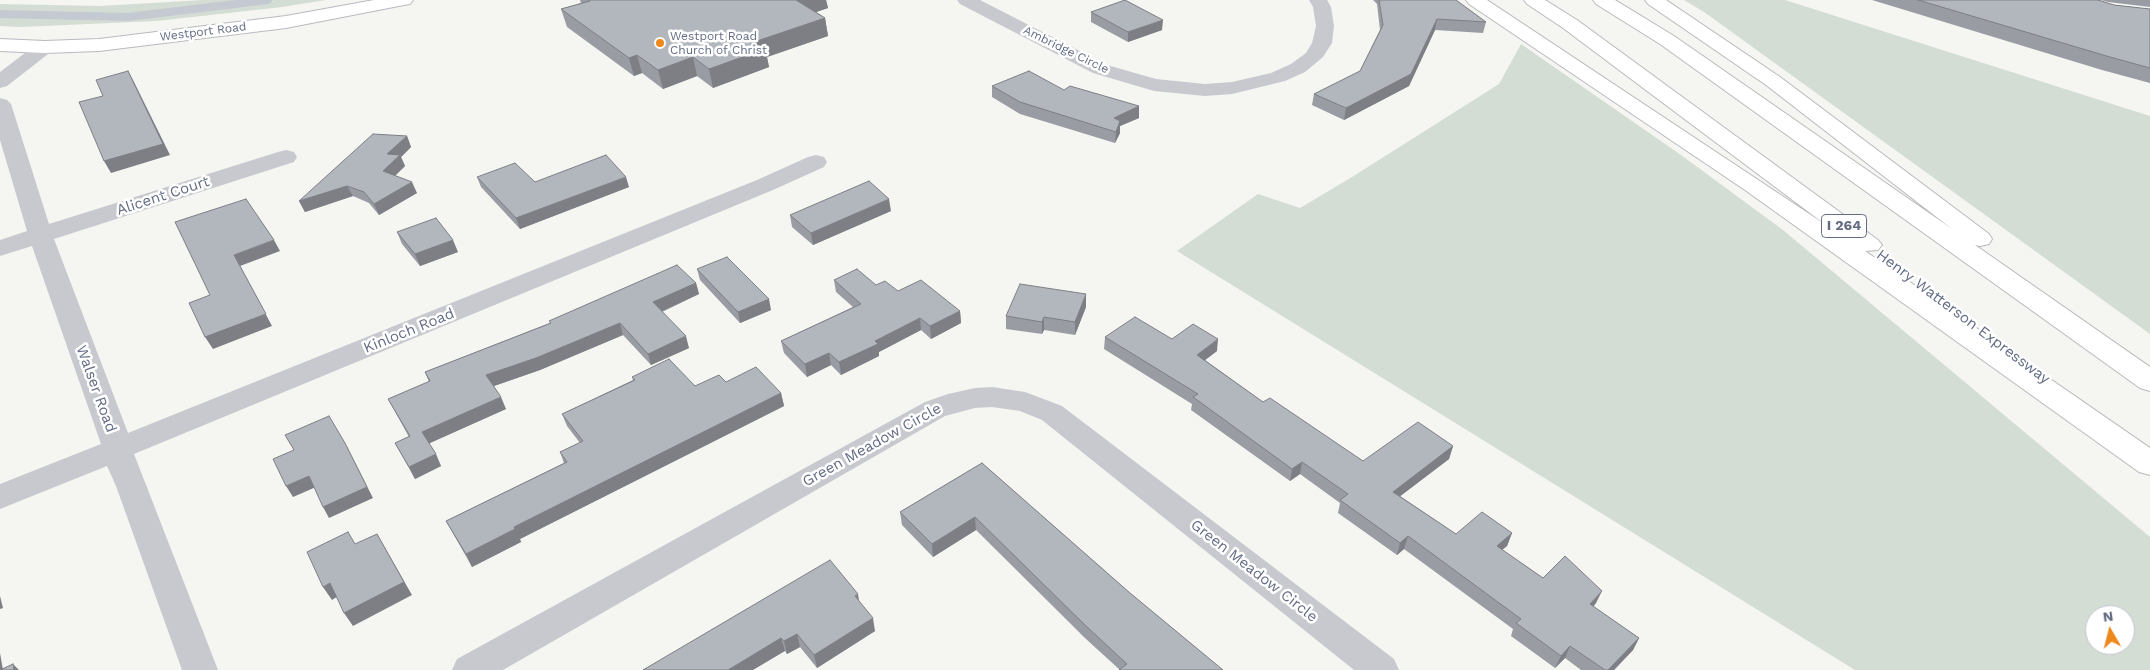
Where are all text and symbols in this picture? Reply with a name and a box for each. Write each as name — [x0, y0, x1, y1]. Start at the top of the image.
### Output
street label: Westport Road — [159, 20, 247, 44]
street label: Ambridge Circle — [1021, 23, 1111, 77]
place label: Westport Road Church of Christ — [670, 29, 767, 57]
marker: Westport Road Church of Christ — [654, 37, 666, 49]
street label: Alicent Court — [114, 173, 212, 219]
road number: I 264 — [1822, 215, 1866, 238]
street label: Henry Watterson Expressway — [1873, 246, 2053, 388]
street label: Kinloch Road — [361, 305, 457, 357]
street label: Walser Road — [72, 343, 120, 435]
street label: Green Meadow Circle — [799, 399, 945, 491]
street label: Green Meadow Circle — [1187, 516, 1321, 626]
north arrow — [2085, 605, 2135, 655]
text: N — [2102, 607, 2114, 625]

